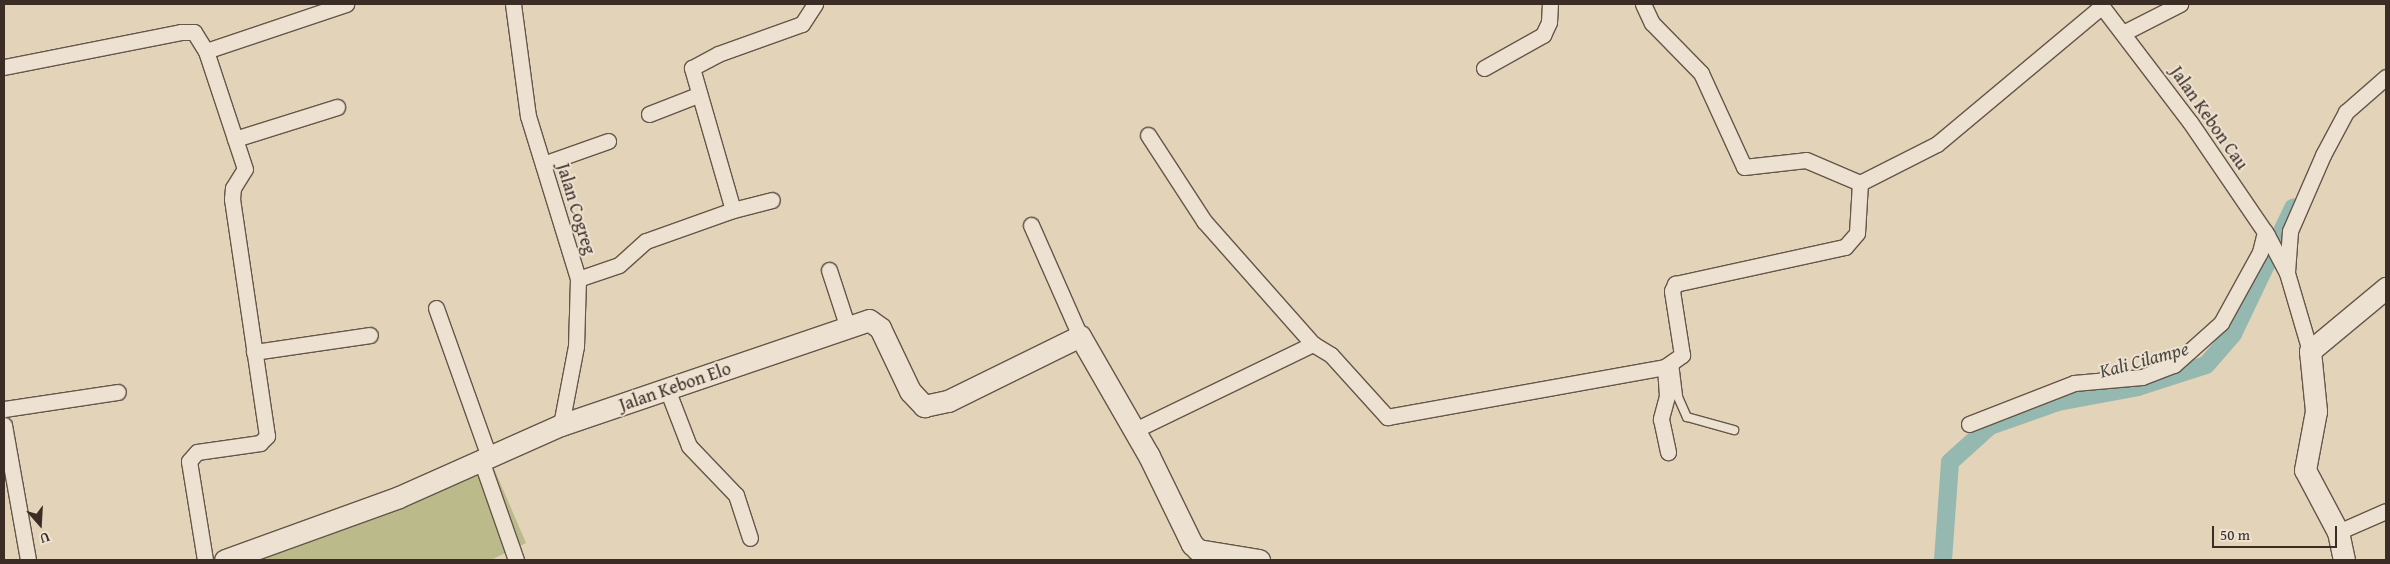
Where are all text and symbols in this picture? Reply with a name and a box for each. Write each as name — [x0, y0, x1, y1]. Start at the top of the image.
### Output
street label: Jalan Kebon Cau — [2165, 62, 2253, 174]
street label: Jalan Cogreg — [552, 161, 600, 257]
water label: Kali Cilampe — [2097, 337, 2191, 383]
street label: Jalan Kebon Elo — [616, 358, 734, 416]
north arrow — [15, 499, 65, 549]
scale bar — [2215, 516, 2340, 548]
text: 50 m — [2220, 524, 2250, 545]
text: U — [37, 527, 53, 549]

